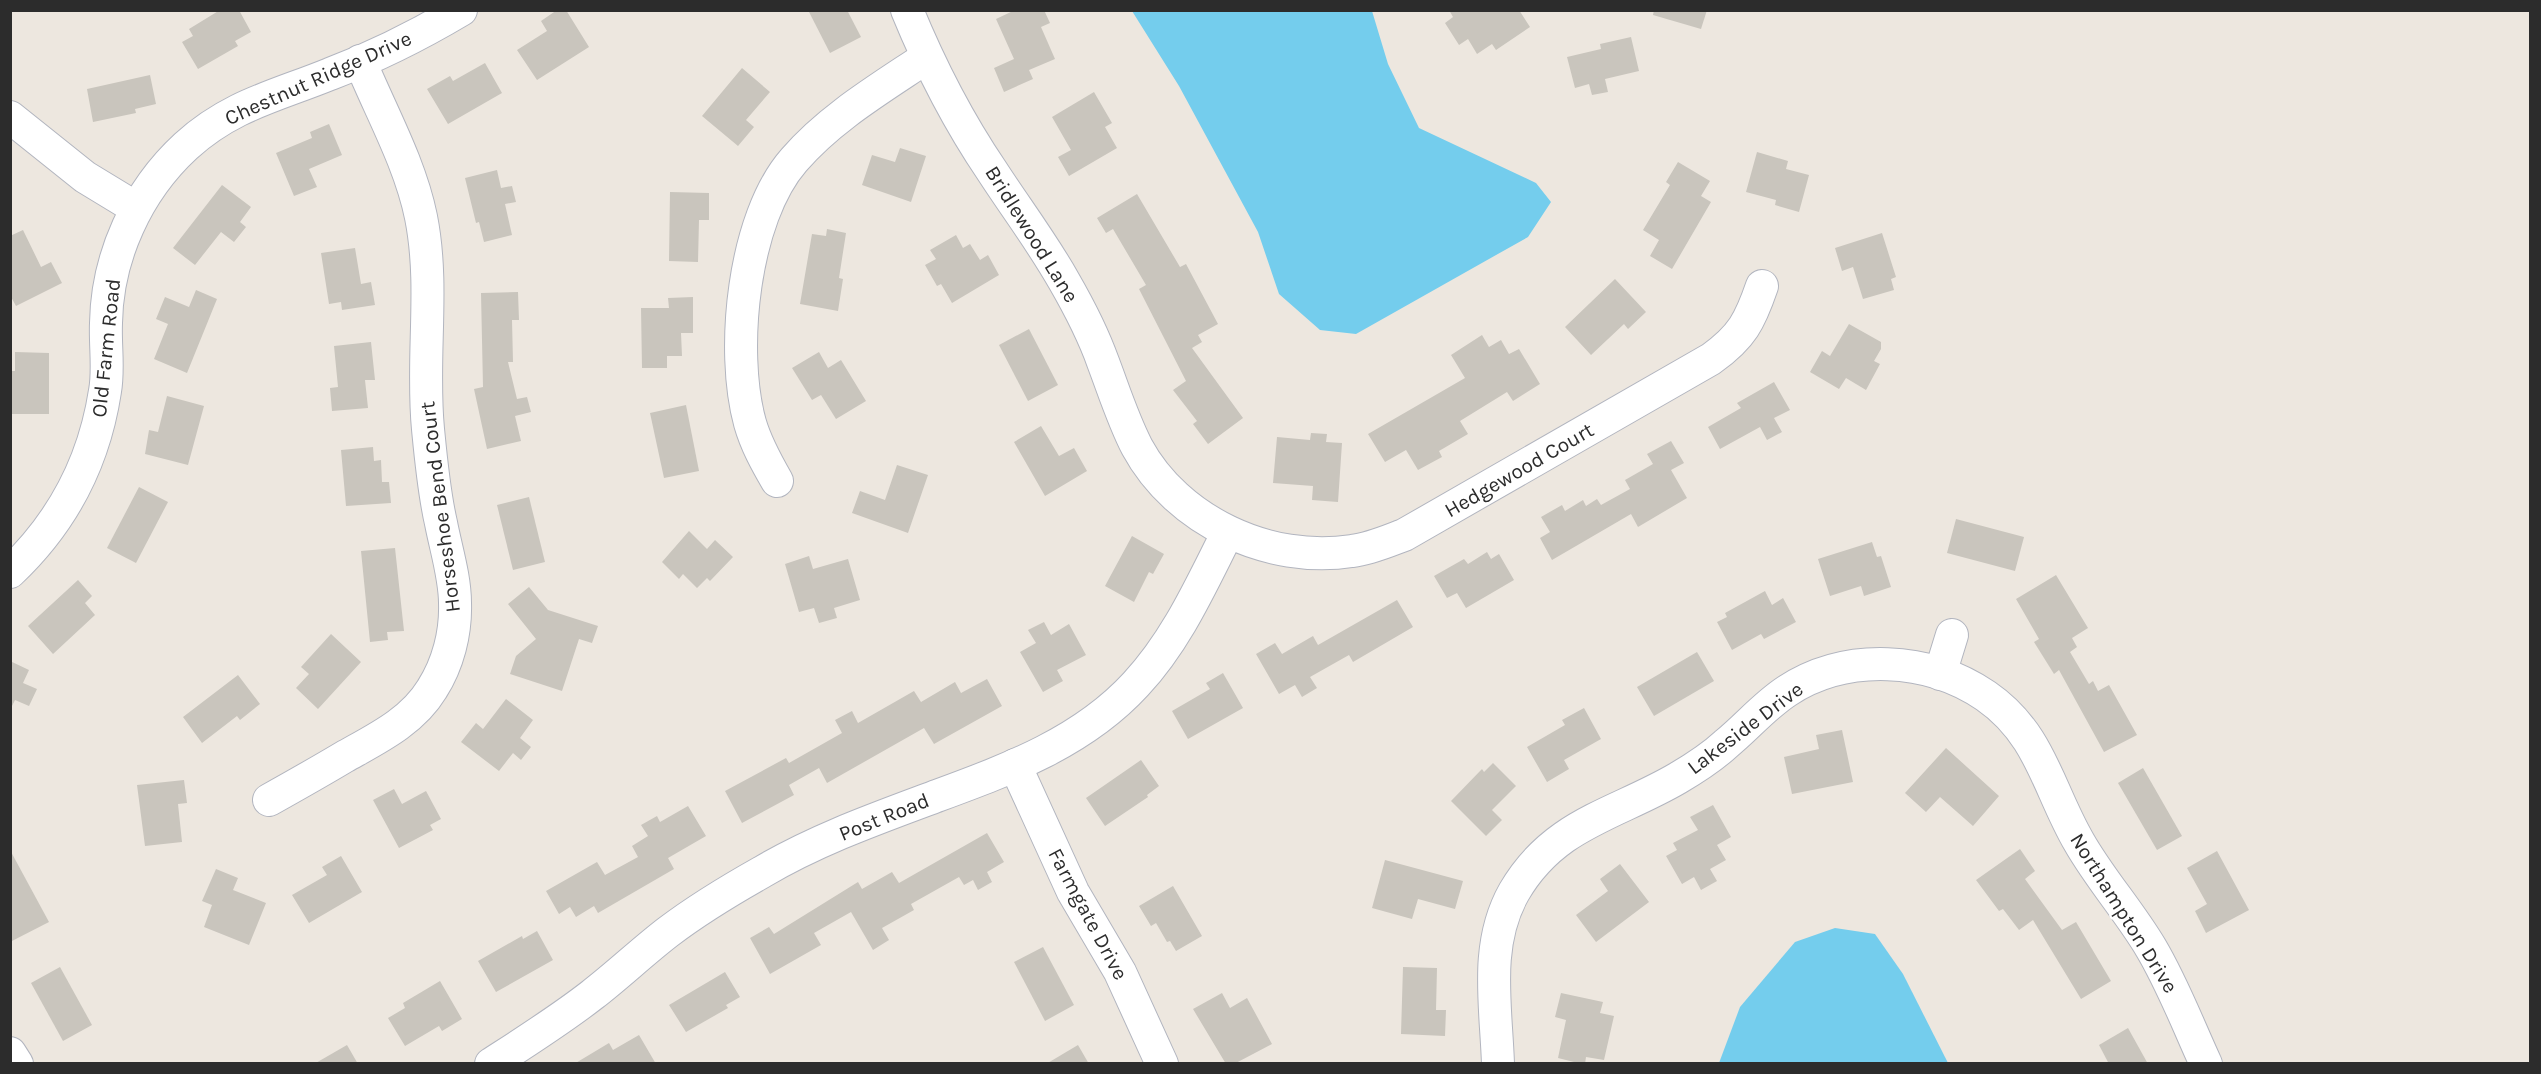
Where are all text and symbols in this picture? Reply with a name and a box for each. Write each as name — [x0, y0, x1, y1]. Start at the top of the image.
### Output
street label: Chestnut Ridge Drive — [221, 26, 415, 130]
street label: Bridlewood Lane — [980, 161, 1084, 307]
street label: Old Farm Road — [87, 277, 125, 419]
street label: Horseshoe Bend Court — [415, 400, 465, 614]
street label: Hedgewood Court — [1440, 418, 1598, 522]
street label: Lakeside Drive — [1682, 677, 1808, 779]
street label: Post Road — [835, 788, 933, 846]
street label: Northampton Drive — [2065, 829, 2183, 997]
street label: Farmgate Drive — [1043, 844, 1133, 984]

